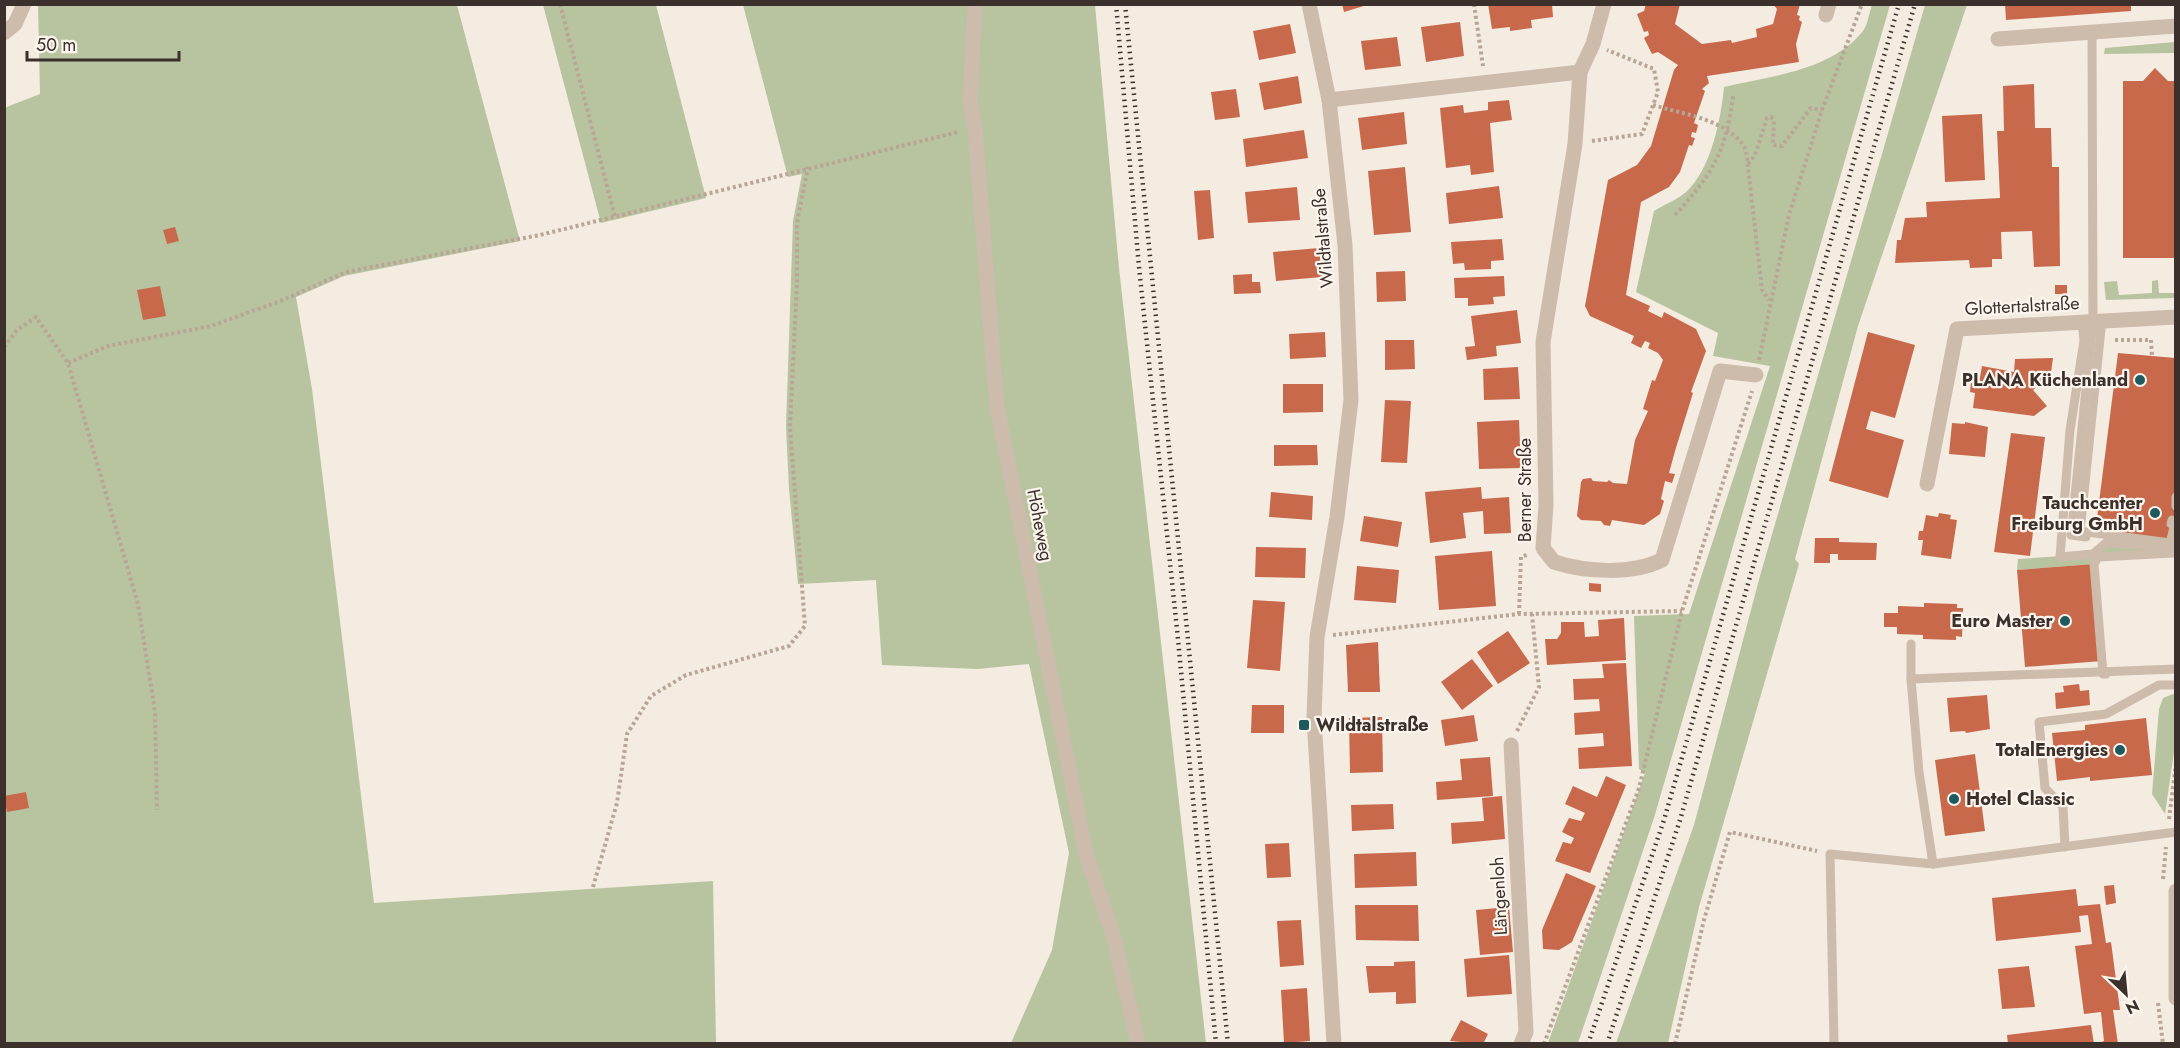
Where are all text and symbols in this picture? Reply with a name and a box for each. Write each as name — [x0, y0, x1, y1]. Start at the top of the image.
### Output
scale bar — [27, 24, 178, 62]
text: 50 m — [36, 32, 76, 58]
street label: Wildtalstraße — [1306, 187, 1340, 289]
street label: Glottertalstraße — [1964, 290, 2080, 322]
place label: PLANA Küchenland — [1962, 367, 2128, 393]
marker: PLANA Küchenland — [2133, 373, 2147, 387]
street label: Berner Straße — [1512, 438, 1538, 542]
street label: Höheweg — [1020, 487, 1060, 563]
place label: Tauchcenter Freiburg GmbH — [2011, 490, 2144, 537]
marker: Tauchcenter Freiburg GmbH — [2148, 506, 2162, 520]
place label: Euro Master — [1951, 608, 2054, 634]
marker: Euro Master — [2058, 614, 2072, 628]
place label: Wildtalstraße — [1316, 712, 1429, 738]
marker: Wildtalstraße — [1297, 718, 1311, 732]
place label: TotalEnergies — [1996, 737, 2108, 763]
marker: TotalEnergies — [2113, 743, 2127, 757]
place label: Hotel Classic — [1966, 786, 2075, 812]
marker: Hotel Classic — [1947, 792, 1961, 806]
street label: Längenloh — [1484, 856, 1514, 936]
north arrow — [2096, 964, 2156, 1024]
text: N — [2122, 994, 2143, 1020]

